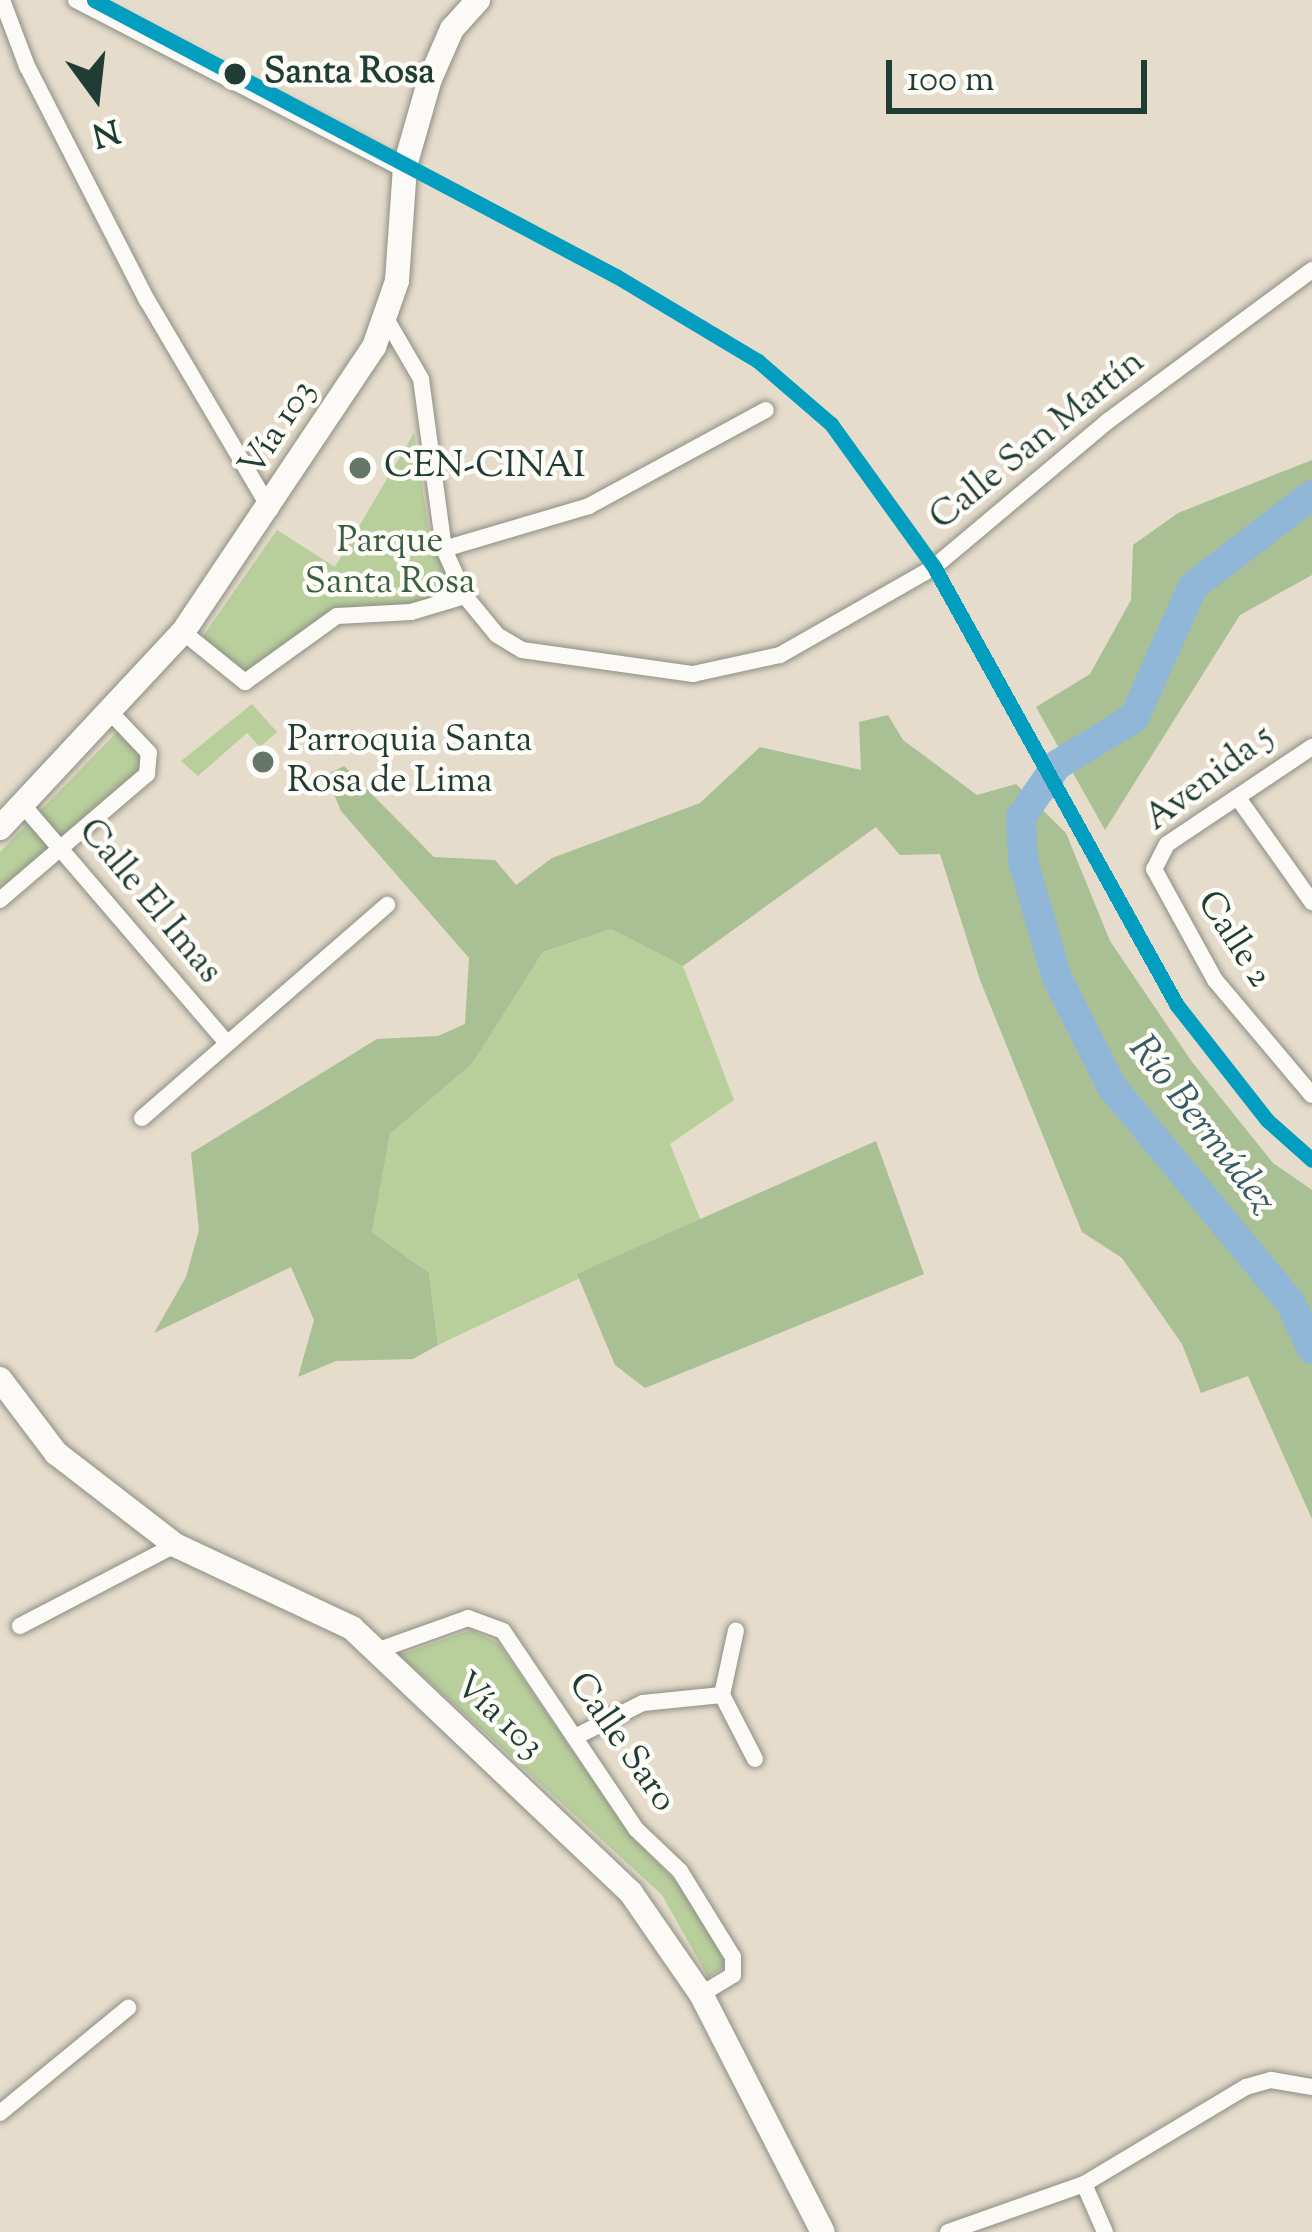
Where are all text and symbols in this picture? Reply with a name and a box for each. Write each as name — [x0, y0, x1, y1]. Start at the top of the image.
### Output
north arrow — [36, 36, 156, 156]
scale bar — [892, 36, 1153, 110]
place label: Santa Rosa — [264, 52, 435, 96]
text: 100 m — [907, 55, 994, 107]
marker: Santa Rosa — [218, 57, 252, 91]
text: N — [86, 104, 124, 157]
street label: Calle San Martín — [922, 342, 1154, 540]
street label: Vía 103 — [232, 372, 326, 486]
place label: CEN-CINAI — [384, 446, 585, 490]
marker: CEN-CINAI — [347, 455, 373, 481]
park label: Parque Santa Rosa — [305, 520, 475, 605]
street label: Avenida 5 — [1137, 717, 1283, 841]
place label: Parroquia Santa Rosa de Lima — [287, 719, 532, 804]
marker: Parroquia Santa Rosa de Lima — [250, 749, 276, 775]
street label: Calle El Imas — [68, 811, 230, 993]
street label: Calle 2 — [1186, 884, 1280, 996]
water label: Río Bermúdez — [1117, 1027, 1285, 1225]
street label: Vía 103 — [444, 1665, 552, 1769]
street label: Calle Saro — [557, 1665, 685, 1821]

